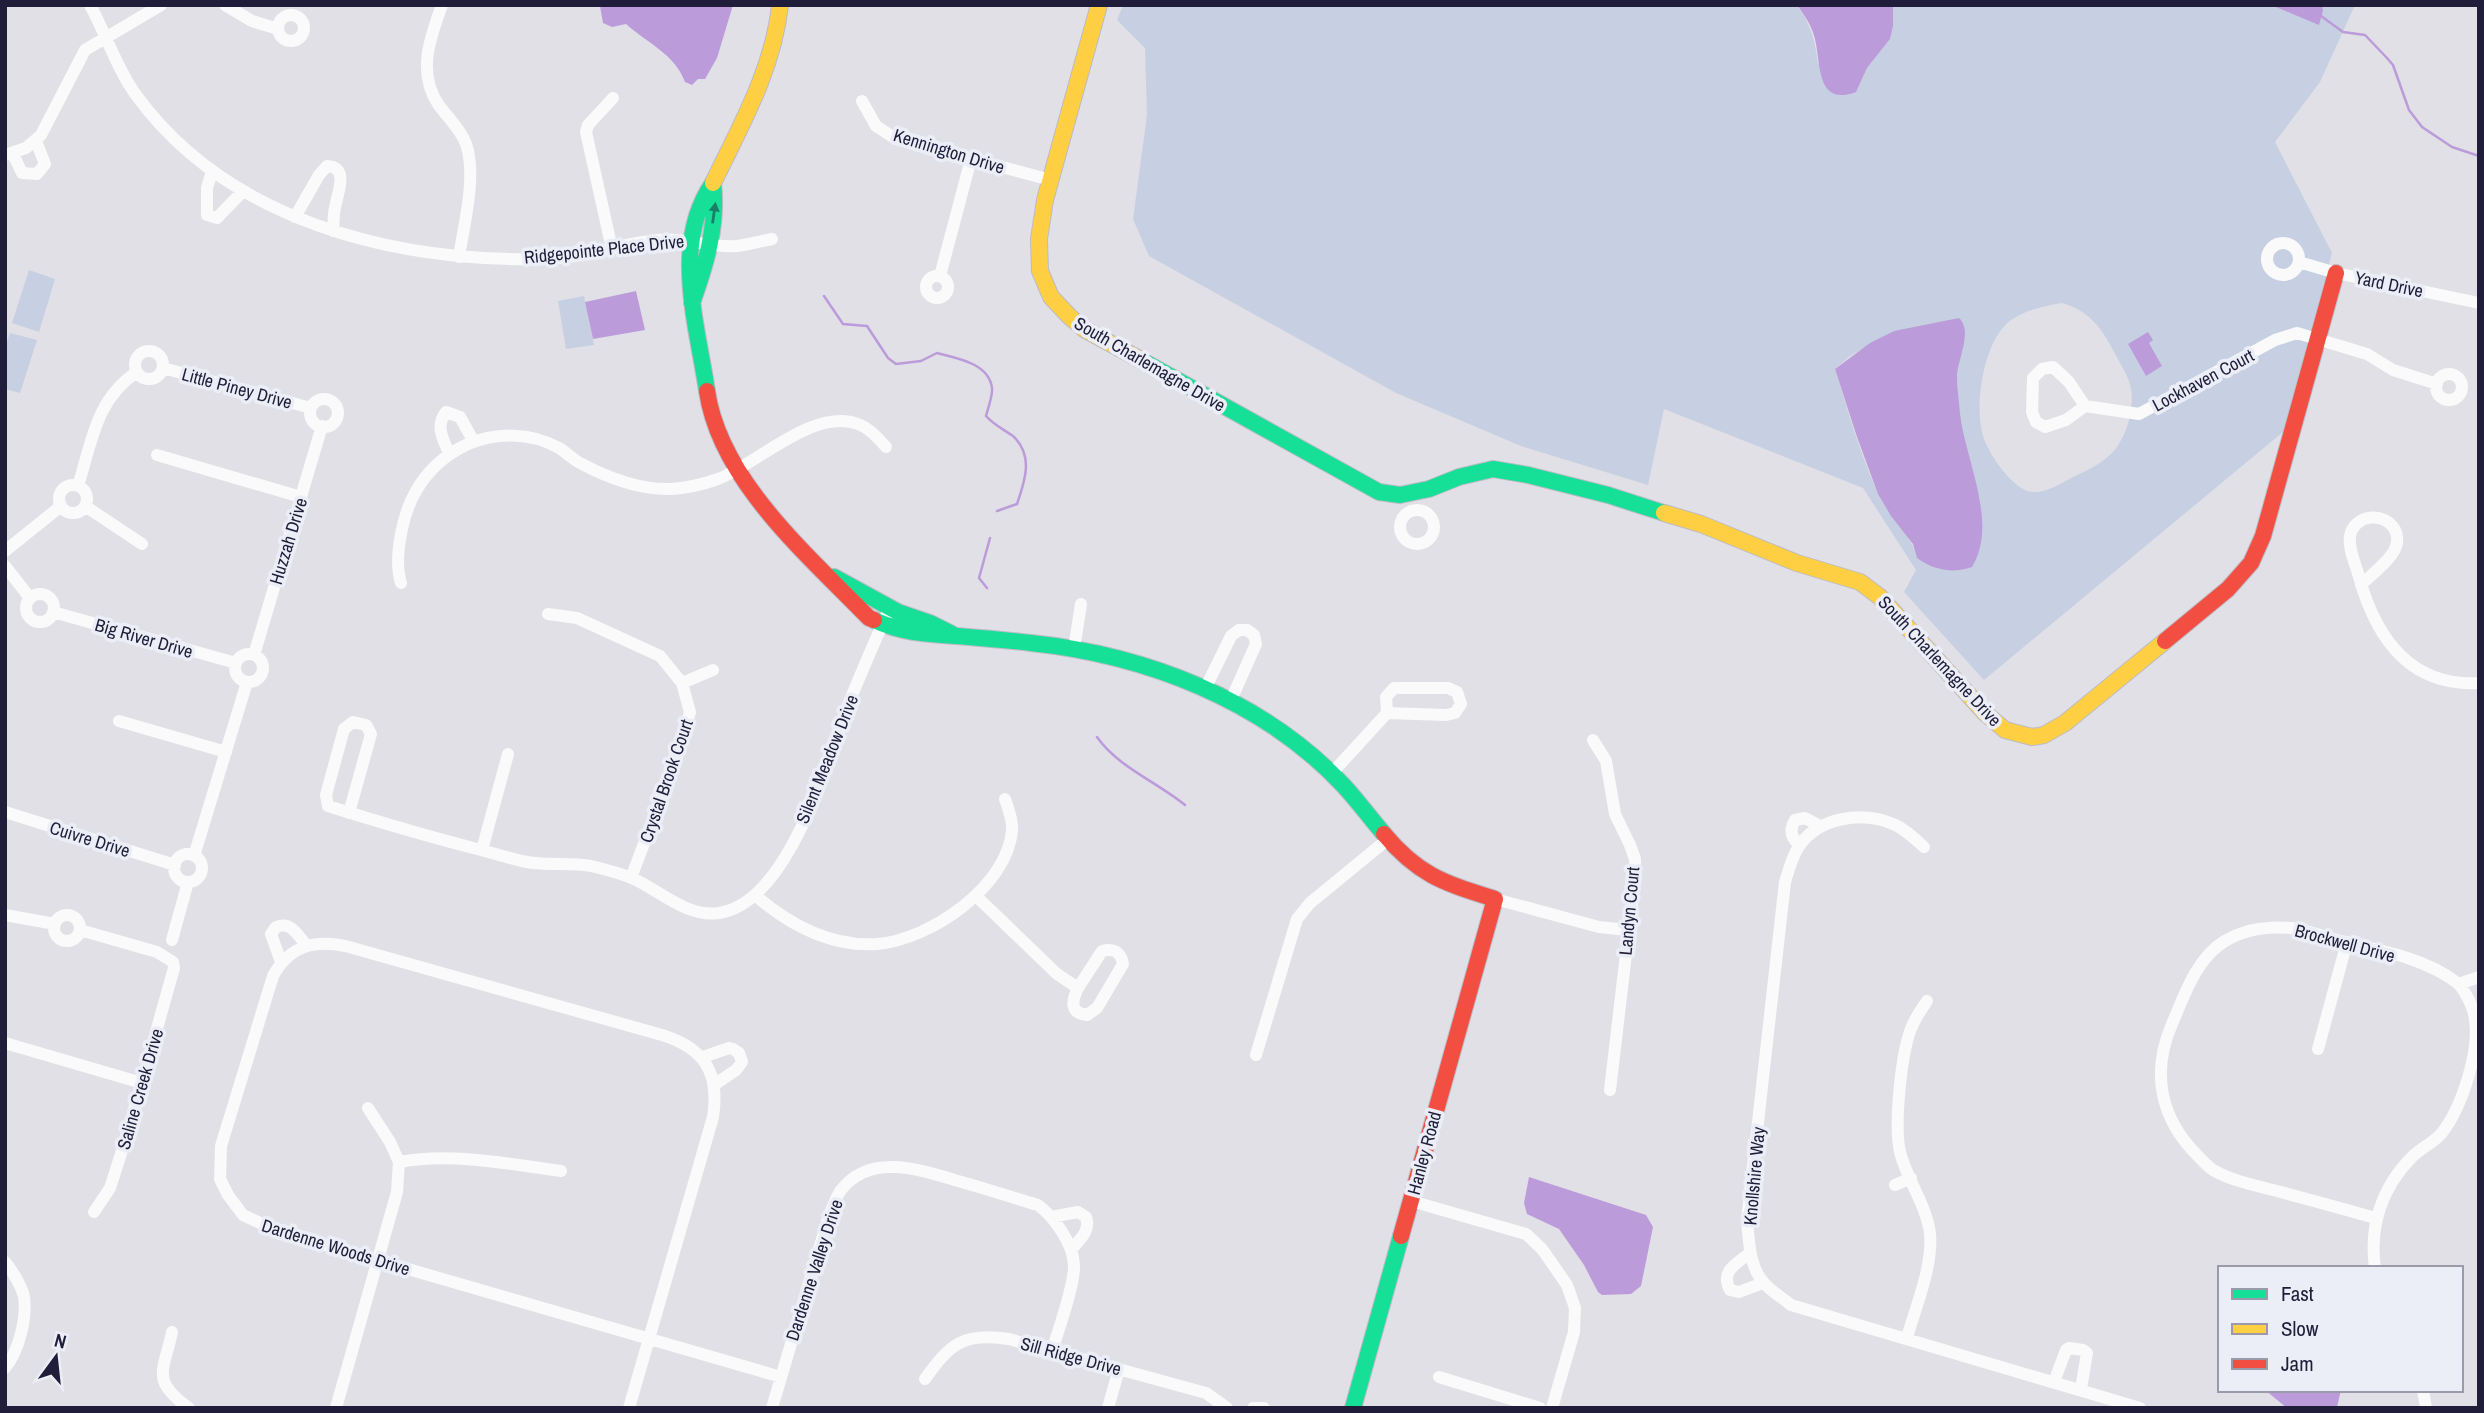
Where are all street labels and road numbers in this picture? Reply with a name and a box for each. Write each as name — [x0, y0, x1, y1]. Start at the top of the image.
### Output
street label: Kennington Drive — [890, 122, 1008, 180]
street label: Ridgepointe Place Drive — [523, 228, 685, 270]
street label: Yard Drive — [2352, 265, 2426, 303]
street label: South Charlemagne Drive — [1070, 311, 1230, 417]
street label: Lockhaven Court — [2148, 343, 2258, 417]
street label: Little Piney Drive — [179, 361, 295, 415]
street label: Huzzah Drive — [263, 495, 313, 587]
street label: South Charlemagne Drive — [1873, 590, 2007, 732]
street label: Big River Drive — [92, 612, 196, 664]
street label: Silent Meadow Drive — [790, 691, 864, 827]
street label: Crystal Brook Court — [633, 716, 699, 846]
street label: Cuivre Drive — [47, 815, 133, 863]
street label: Landyn Court — [1613, 866, 1645, 956]
street label: Brockwell Drive — [2292, 918, 2398, 968]
street label: Saline Creek Drive — [111, 1026, 169, 1152]
street label: Hanley Road — [1401, 1109, 1447, 1197]
street label: Knollshire Way — [1737, 1125, 1771, 1226]
street label: Dardenne Valley Drive — [779, 1196, 849, 1344]
street label: Dardenne Woods Drive — [259, 1213, 413, 1281]
street label: Sill Ridge Drive — [1018, 1331, 1124, 1381]

